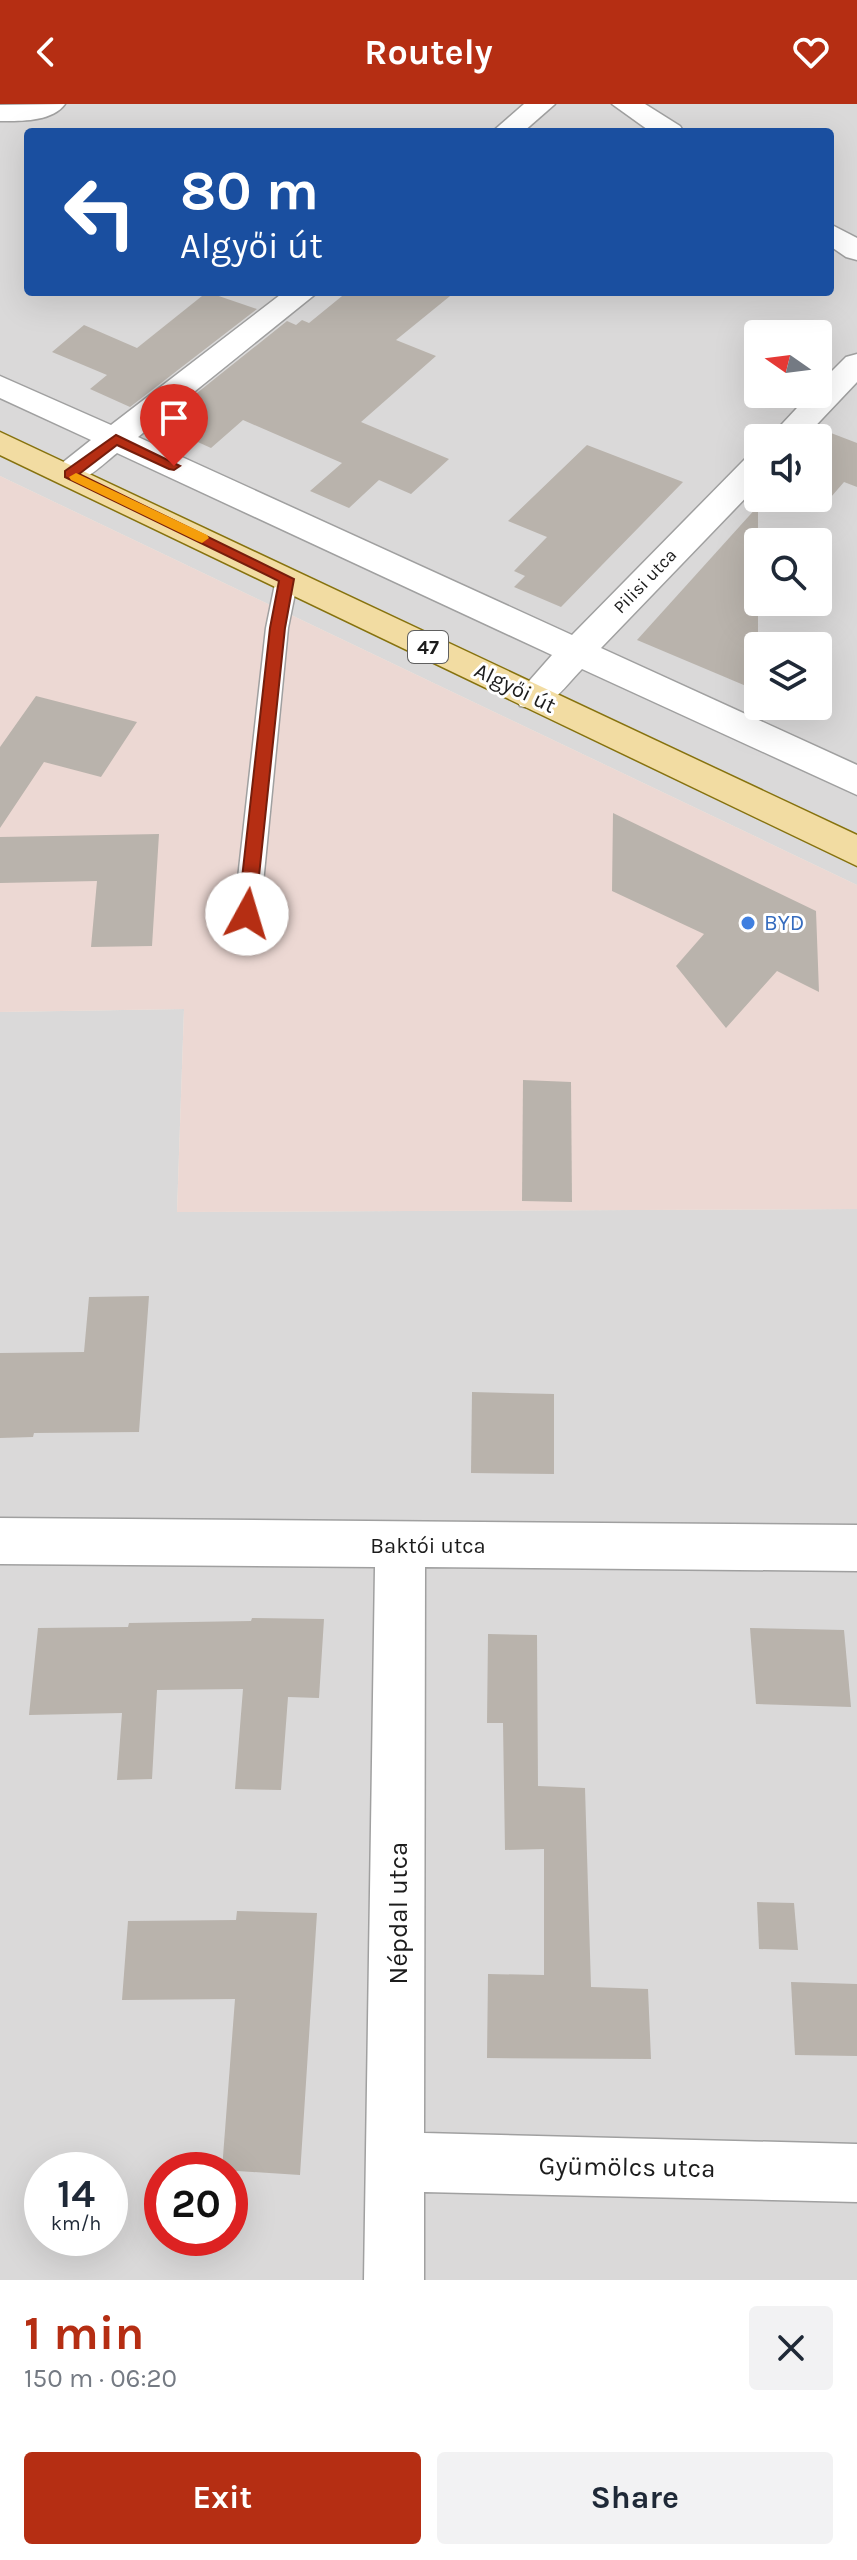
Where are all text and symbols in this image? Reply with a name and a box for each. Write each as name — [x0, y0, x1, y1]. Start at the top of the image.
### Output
icon: back — [24, 30, 68, 74]
icon: heart — [789, 30, 833, 74]
text: Routely — [364, 31, 493, 73]
text: 80 m — [180, 158, 319, 223]
icon: left — [48, 160, 152, 264]
text: Algyői út — [180, 225, 323, 267]
north arrow — [744, 320, 832, 408]
map controls — [744, 320, 832, 720]
pin — [140, 384, 208, 466]
icon: arrive — [152, 396, 196, 440]
button: sound — [744, 424, 832, 512]
button: search — [744, 528, 832, 616]
street label: Pilisi utca — [609, 544, 681, 618]
road number: 47 — [408, 631, 448, 663]
button: layers — [744, 632, 832, 720]
street label: Algyői út — [470, 657, 560, 719]
position arrow — [205, 872, 289, 956]
place label: BYD — [764, 910, 804, 936]
marker: BYD — [739, 914, 757, 932]
street label: Baktói utca — [370, 1533, 486, 1559]
street label: Népdal utca — [383, 1842, 414, 1984]
street label: Gyümölcs utca — [538, 2150, 716, 2184]
speed limit sign: 20 — [144, 2152, 248, 2256]
text: 14 — [57, 2170, 95, 2217]
text: km/h — [51, 2212, 101, 2235]
text: 1 min — [24, 2305, 144, 2361]
button: close — [749, 2306, 833, 2390]
text: 150 m · 06:20 — [24, 2363, 177, 2394]
button: Exit — [24, 2452, 421, 2544]
button: Share — [437, 2452, 833, 2544]

